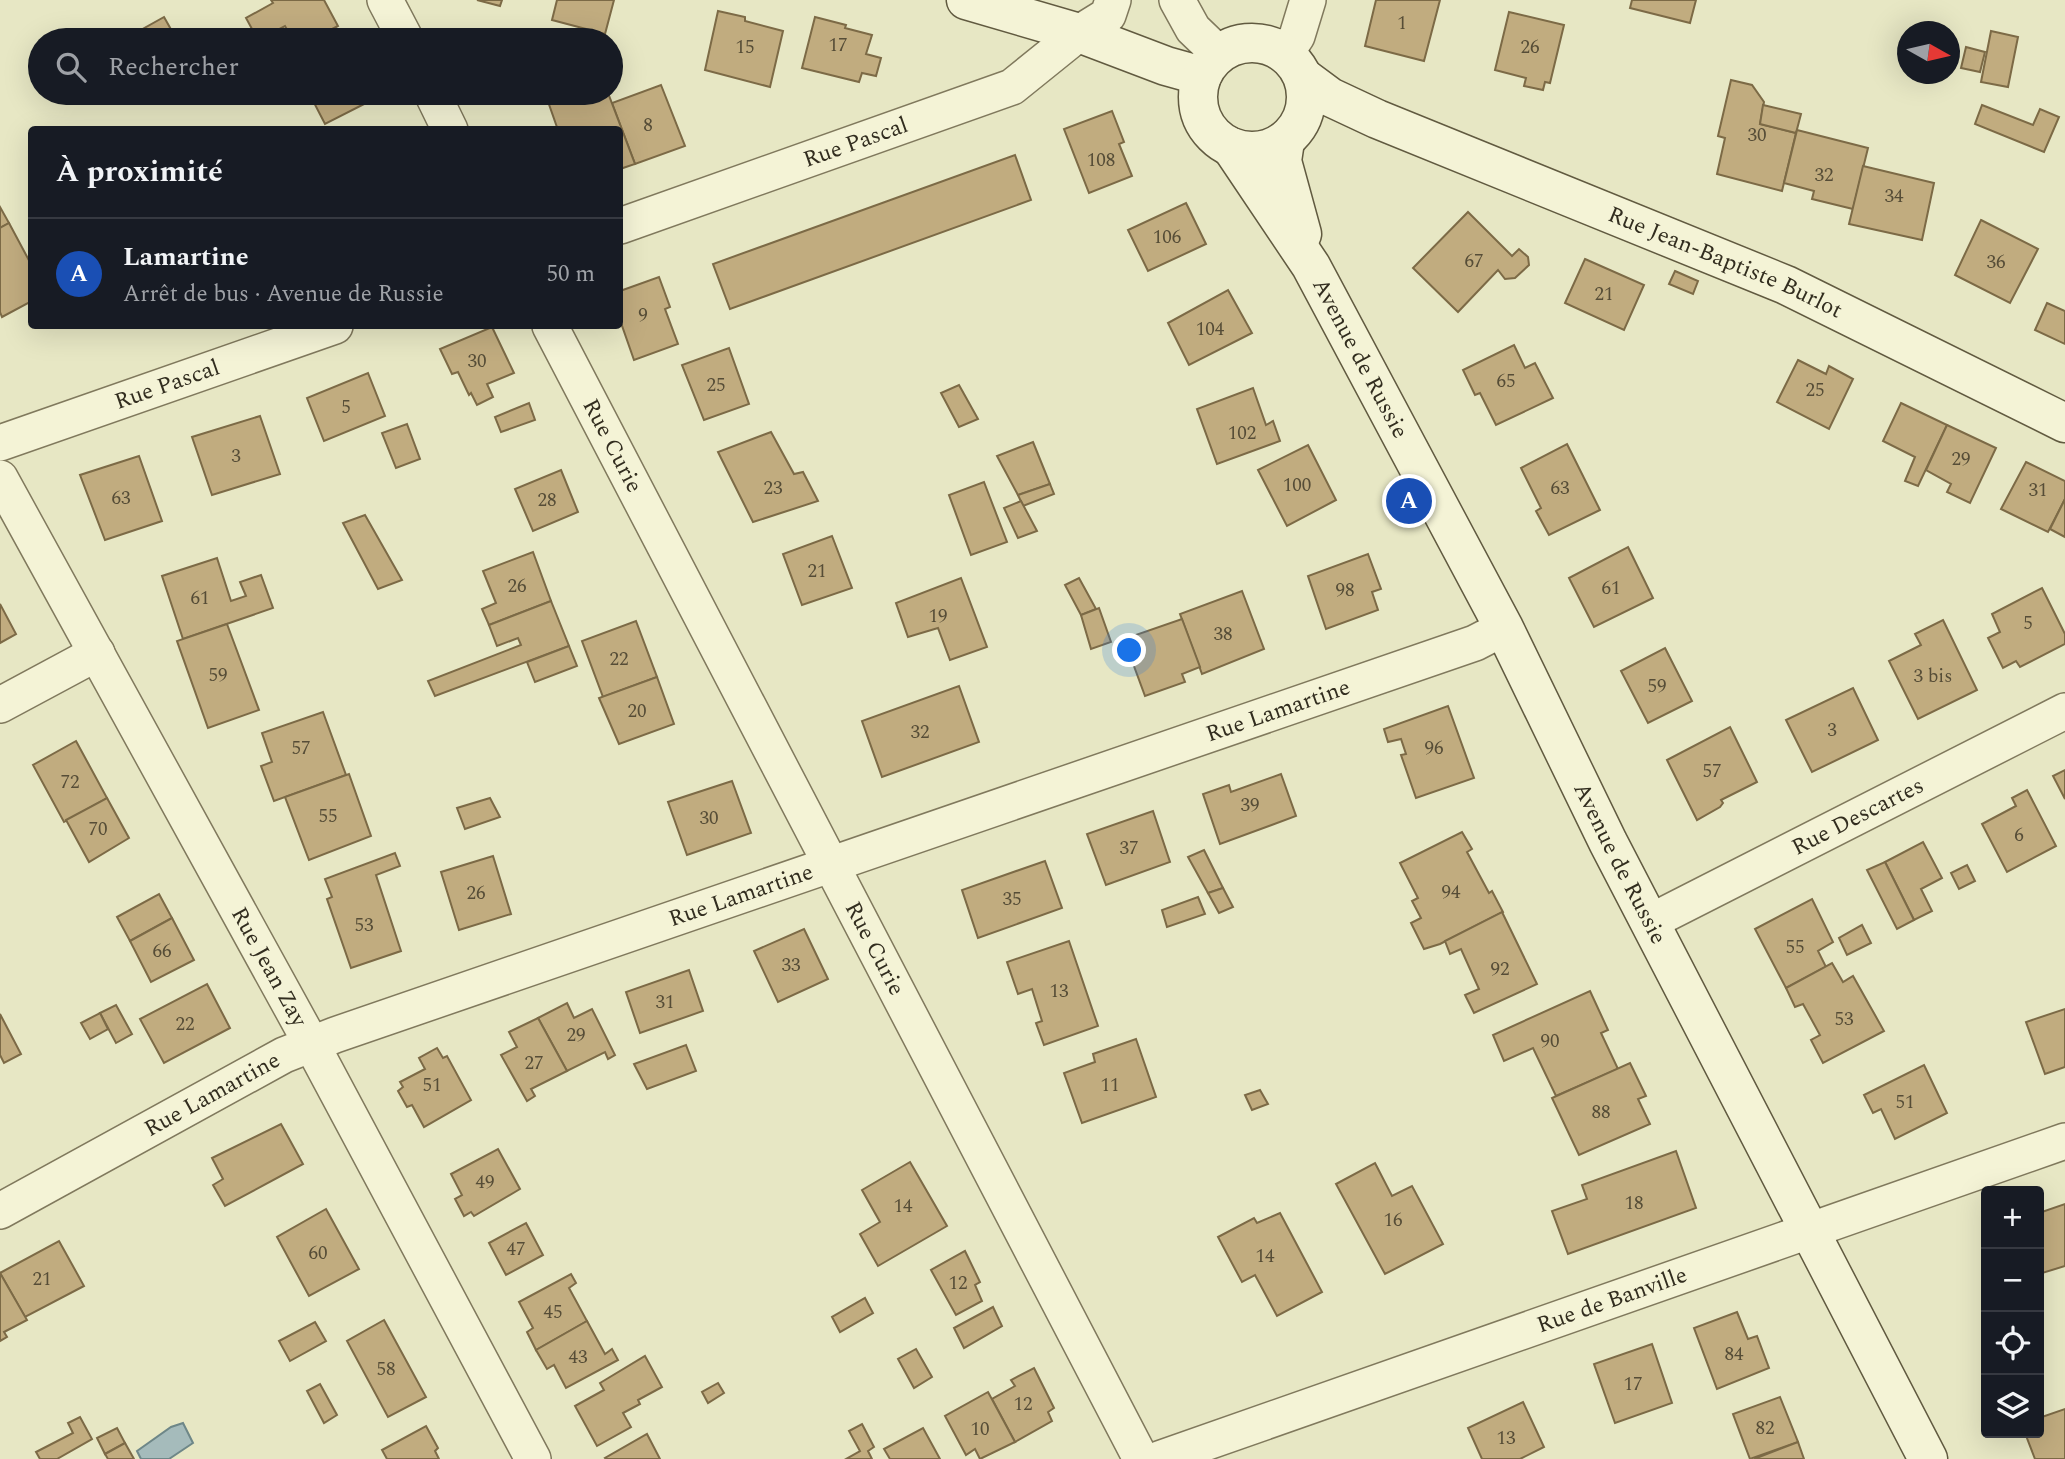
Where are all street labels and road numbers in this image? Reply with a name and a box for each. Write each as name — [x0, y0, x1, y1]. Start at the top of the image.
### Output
street label: Rue Pascal — [798, 108, 913, 177]
street label: Rue Jean-Baptiste Burlot — [1602, 197, 1849, 328]
street label: Avenue de Russie — [1303, 272, 1417, 445]
street label: Rue Pascal — [110, 350, 224, 419]
street label: Rue Curie — [573, 392, 652, 499]
street label: Rue Lamartine — [1201, 670, 1355, 752]
street label: Rue Descartes — [1785, 768, 1930, 865]
street label: Avenue de Russie — [1564, 776, 1676, 951]
street label: Rue Lamartine — [664, 854, 818, 936]
street label: Rue Curie — [836, 895, 914, 1002]
street label: Rue Jean Zay — [222, 901, 317, 1034]
street label: Rue Lamartine — [138, 1043, 287, 1146]
street label: Rue de Banville — [1532, 1257, 1692, 1343]

